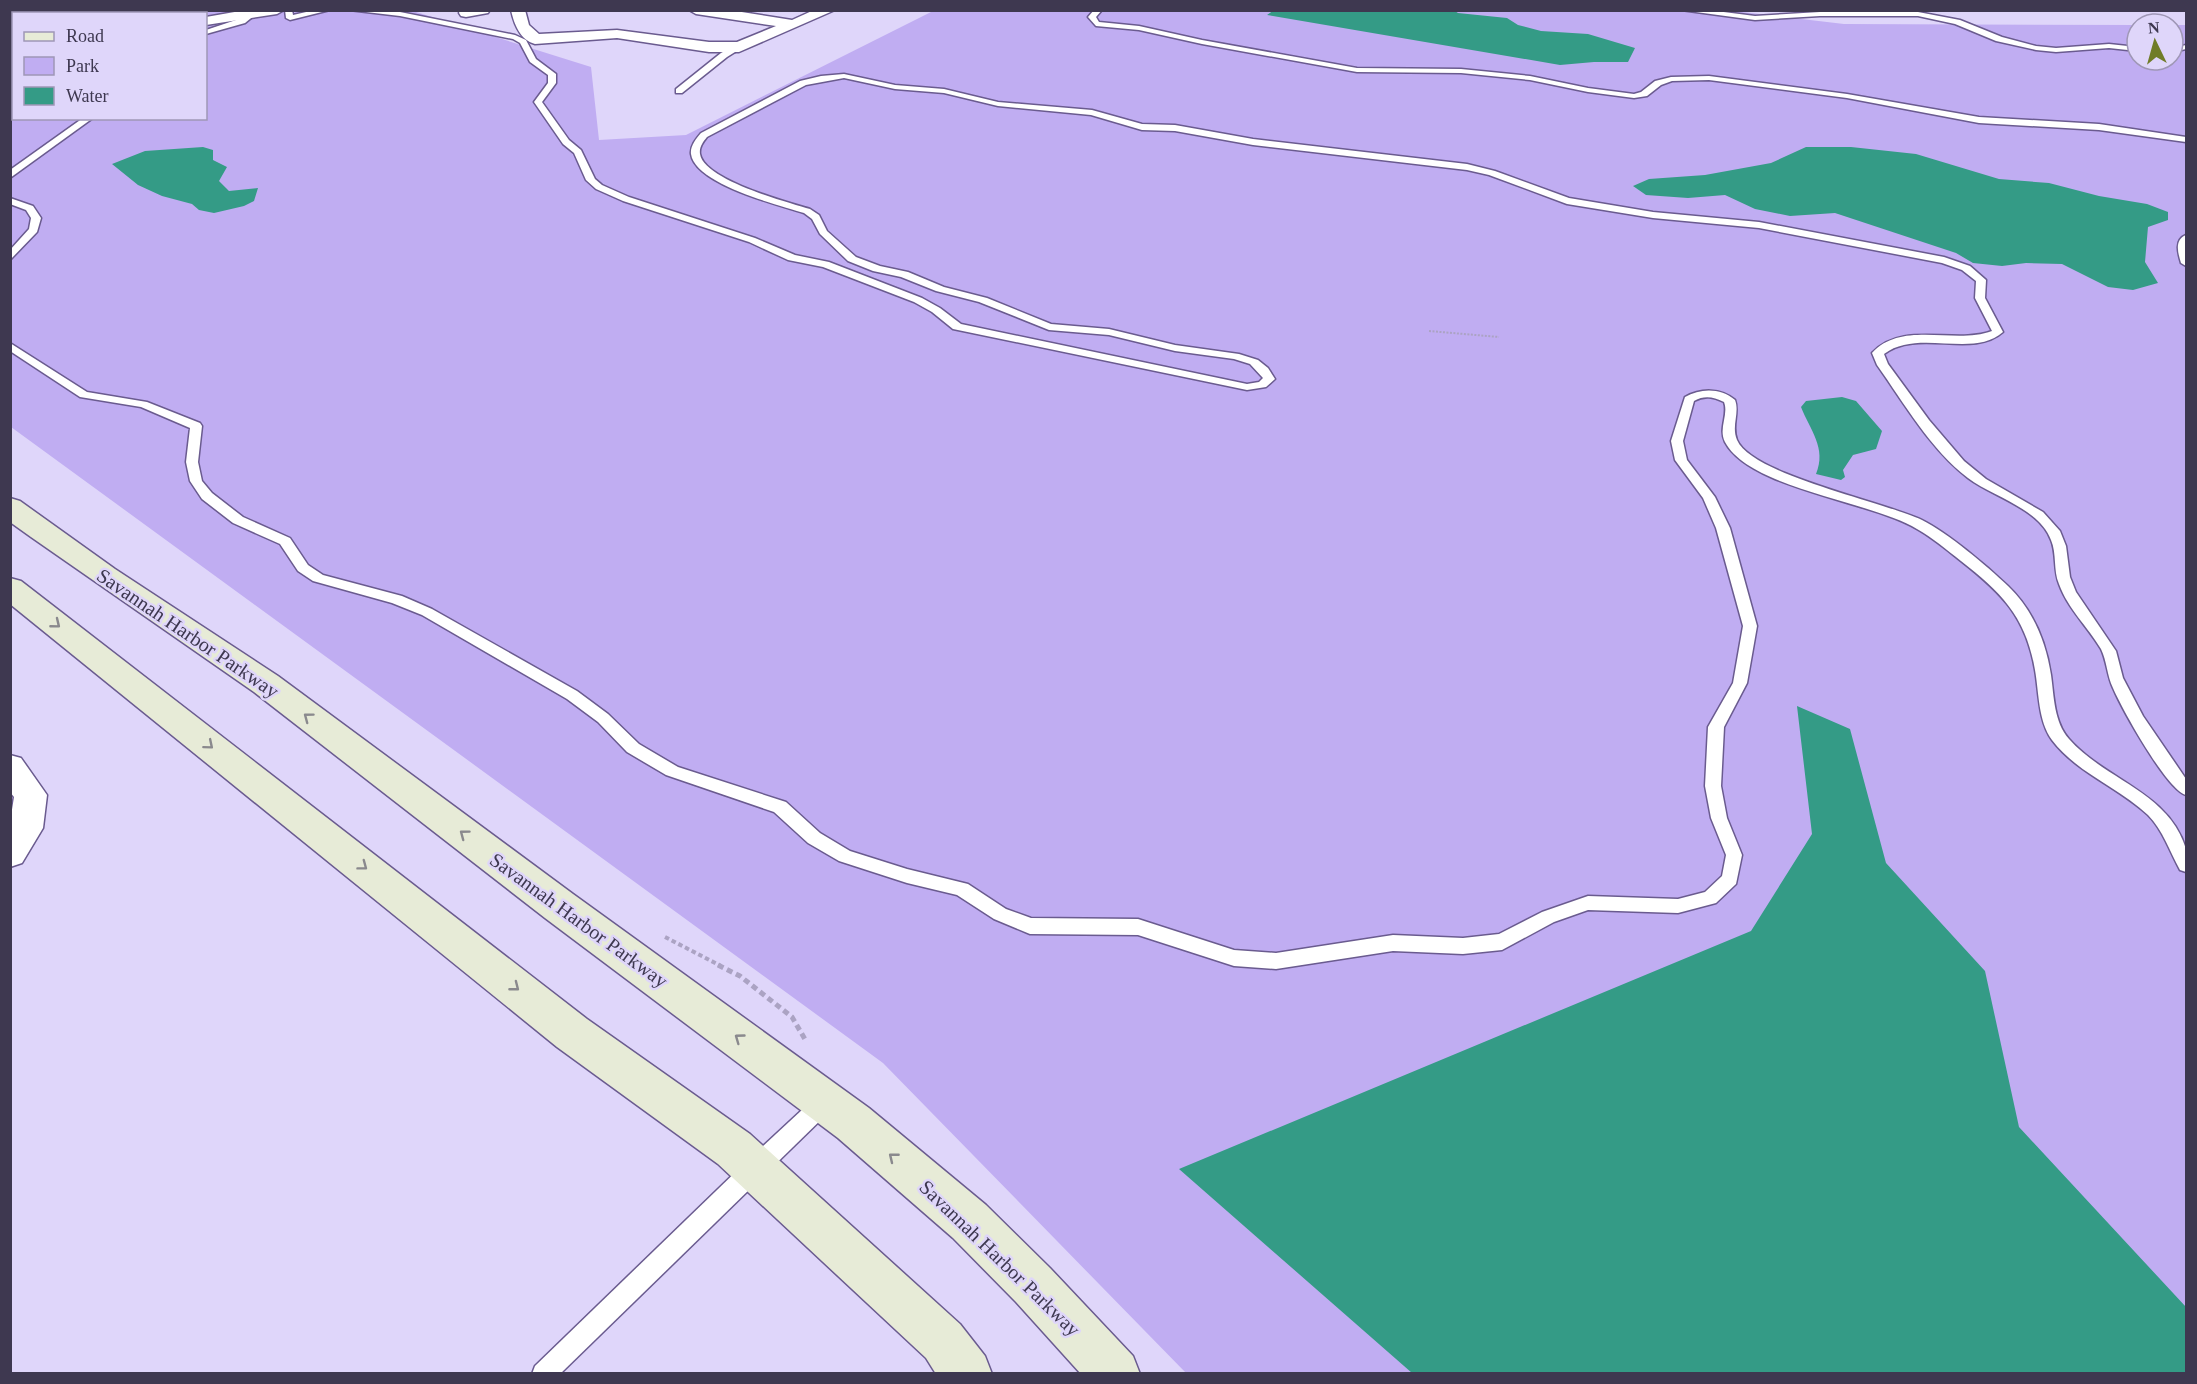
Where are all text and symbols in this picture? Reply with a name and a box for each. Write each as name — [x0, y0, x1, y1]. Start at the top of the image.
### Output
legend — [12, 12, 207, 120]
north arrow — [2125, 12, 2185, 72]
text: N — [2147, 19, 2161, 37]
text: Road — [66, 26, 104, 46]
text: Park — [66, 56, 99, 76]
text: Water — [66, 86, 109, 106]
street label: Savannah Harbor Parkway — [92, 564, 283, 703]
one-way arrow — [50, 617, 61, 628]
one-way arrow — [304, 713, 315, 724]
one-way arrow — [202, 738, 213, 749]
one-way arrow — [459, 831, 470, 842]
street label: Savannah Harbor Parkway — [485, 848, 672, 993]
one-way arrow — [356, 858, 367, 869]
one-way arrow — [508, 980, 519, 991]
one-way arrow — [734, 1034, 745, 1045]
one-way arrow — [889, 1154, 900, 1165]
street label: Savannah Harbor Parkway — [915, 1176, 1085, 1341]

